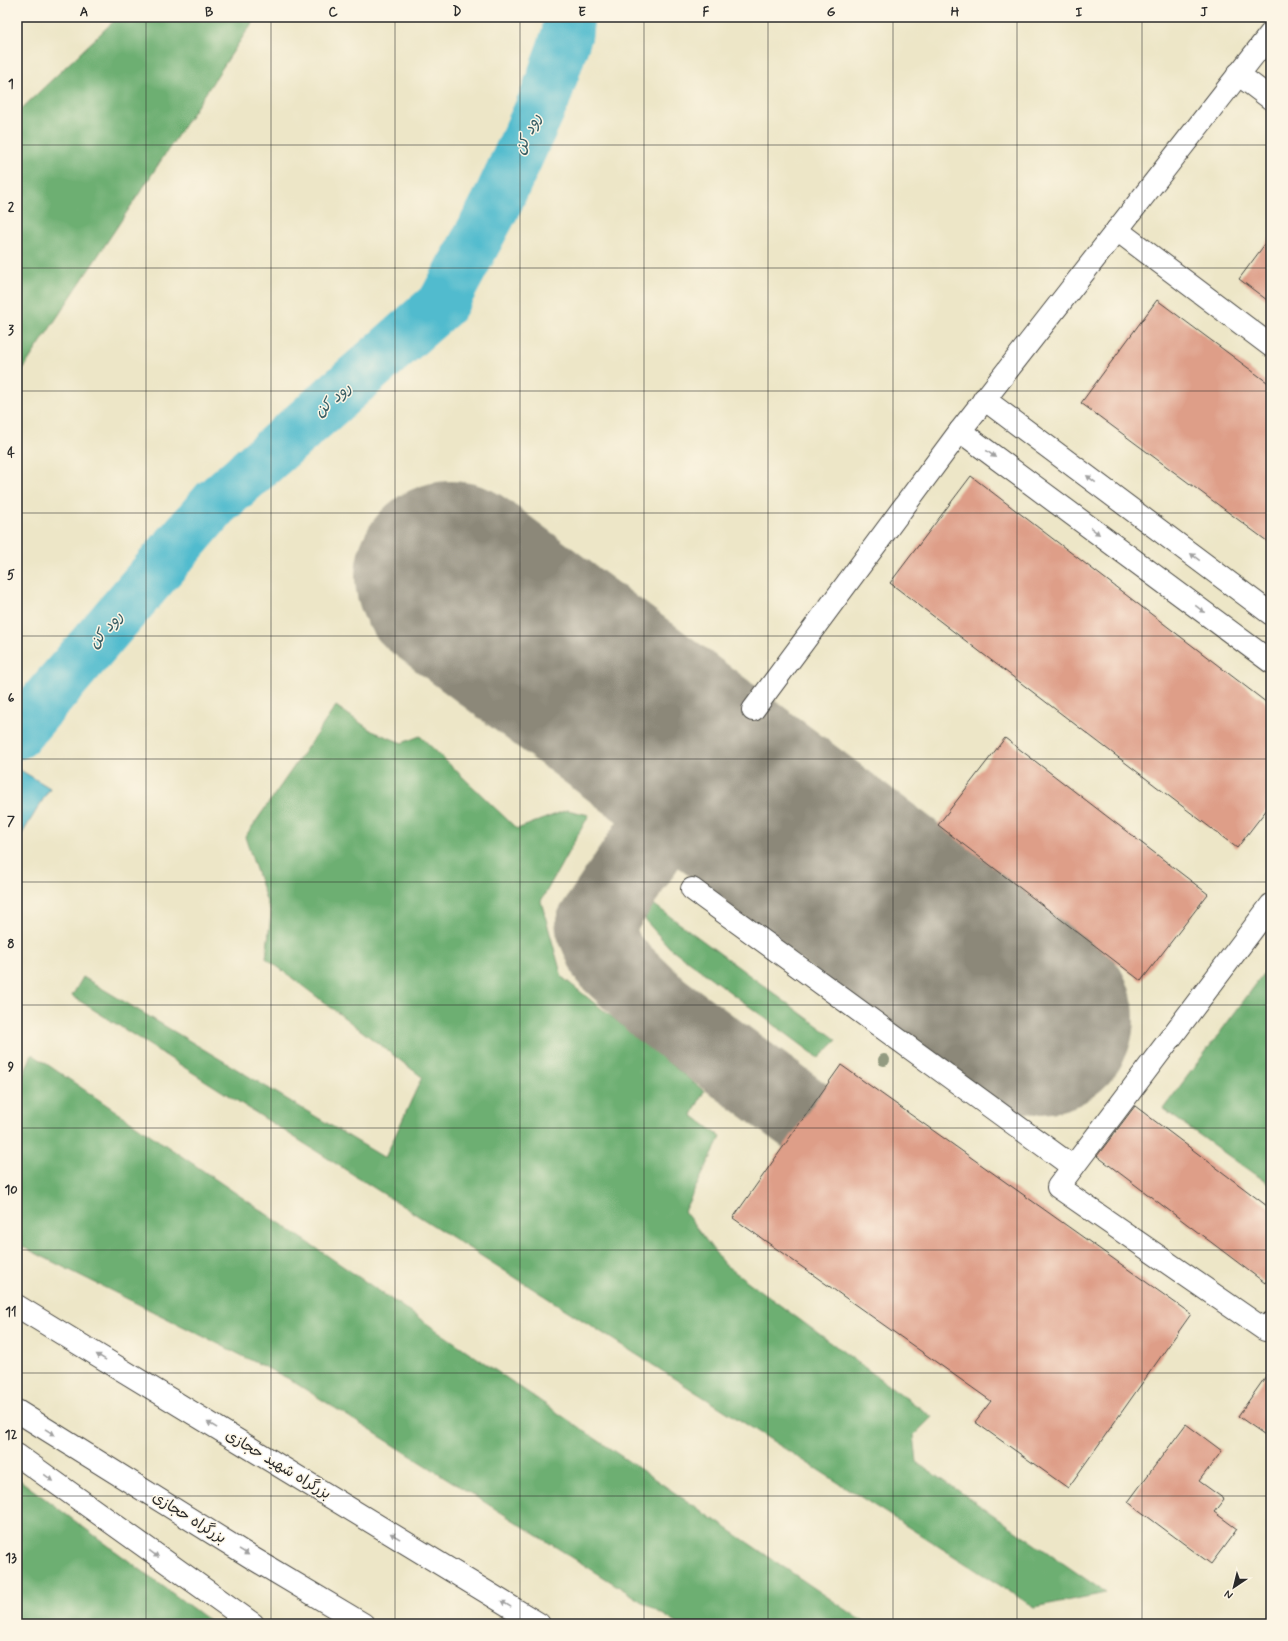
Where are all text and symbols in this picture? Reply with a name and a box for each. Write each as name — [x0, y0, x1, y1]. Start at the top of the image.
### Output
text: A — [80, 4, 88, 21]
text: B — [205, 4, 214, 21]
text: C — [328, 4, 338, 21]
text: D — [453, 4, 462, 21]
text: E — [578, 4, 586, 21]
text: F — [703, 4, 710, 21]
text: G — [827, 4, 836, 21]
text: H — [951, 4, 960, 21]
text: I — [1076, 4, 1083, 21]
text: J — [1200, 4, 1208, 21]
text: 1 — [8, 76, 14, 93]
water label: رود کن — [509, 110, 547, 158]
text: 2 — [8, 199, 15, 216]
text: 3 — [8, 322, 14, 339]
water label: رود کن — [310, 378, 356, 422]
text: 4 — [7, 445, 15, 462]
one-way arrow — [986, 450, 996, 458]
one-way arrow — [1085, 475, 1096, 483]
one-way arrow — [1090, 527, 1101, 536]
one-way arrow — [1189, 552, 1200, 561]
text: 5 — [7, 567, 15, 584]
one-way arrow — [1194, 605, 1205, 613]
water label: رود کن — [84, 607, 128, 653]
text: 6 — [8, 690, 15, 707]
text: 7 — [7, 813, 15, 830]
text: 8 — [7, 936, 15, 953]
text: 9 — [8, 1059, 15, 1076]
text: 10 — [4, 1182, 18, 1199]
text: 11 — [5, 1304, 17, 1321]
one-way arrow — [96, 1353, 106, 1361]
one-way arrow — [206, 1421, 218, 1428]
street label: بزرگراه شهید حجازی — [221, 1425, 335, 1505]
text: 12 — [5, 1427, 17, 1444]
one-way arrow — [44, 1428, 56, 1435]
one-way arrow — [43, 1474, 54, 1482]
street label: بزرگراه حجازی — [148, 1487, 230, 1549]
one-way arrow — [390, 1532, 400, 1540]
one-way arrow — [239, 1548, 249, 1556]
text: 13 — [5, 1550, 17, 1567]
one-way arrow — [149, 1550, 160, 1558]
north arrow — [1214, 1567, 1254, 1607]
text: N — [1222, 1587, 1236, 1602]
one-way arrow — [500, 1600, 512, 1607]

